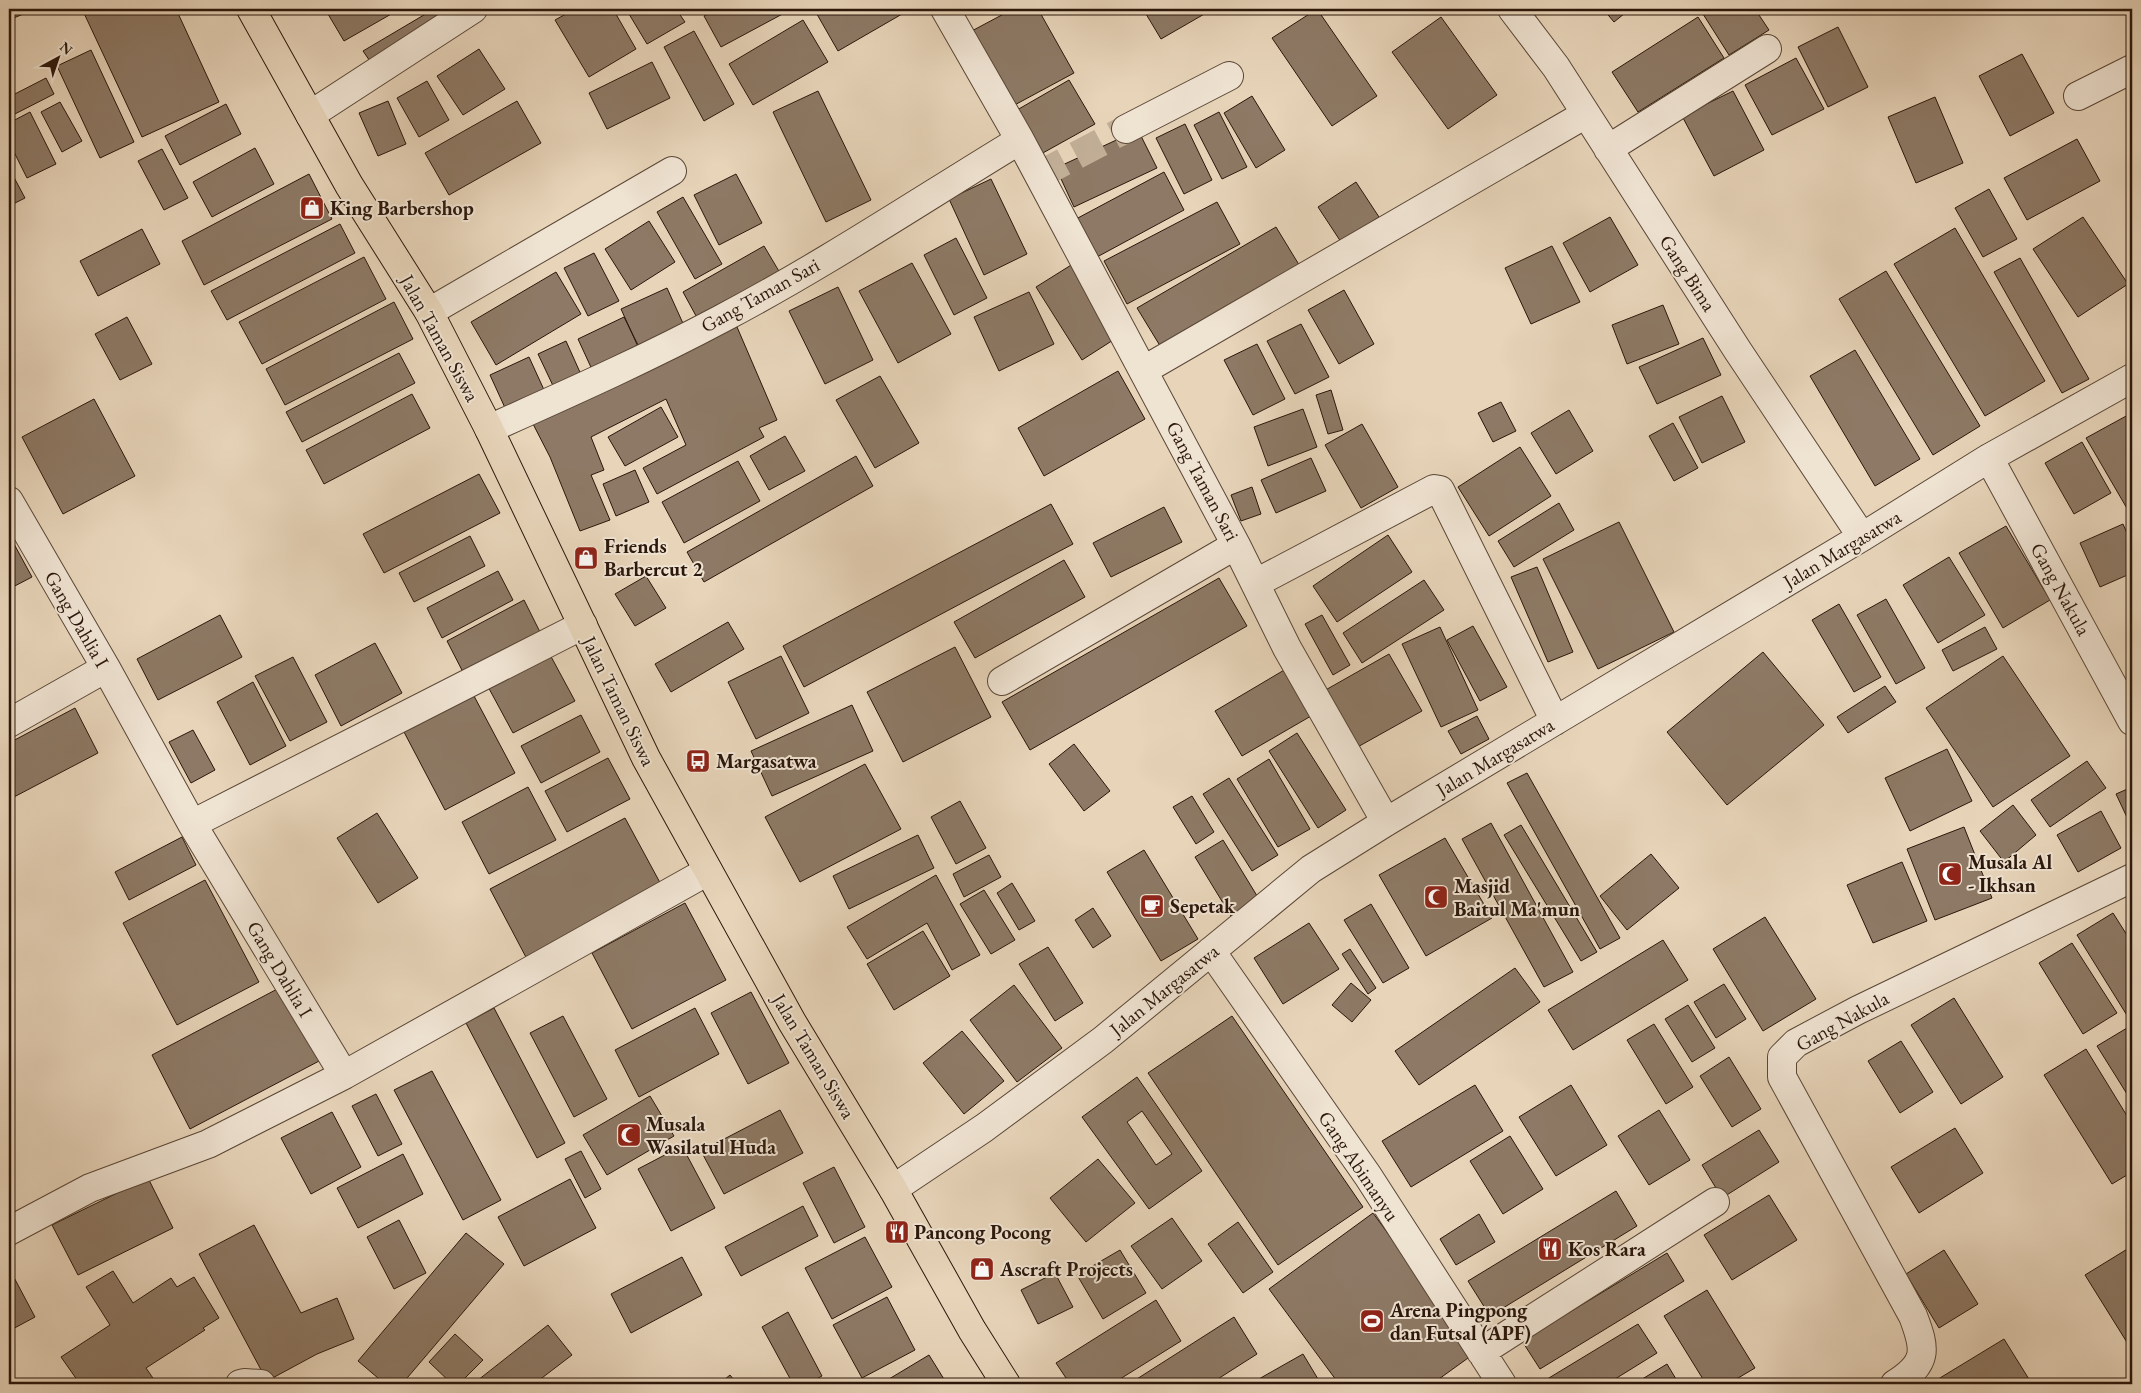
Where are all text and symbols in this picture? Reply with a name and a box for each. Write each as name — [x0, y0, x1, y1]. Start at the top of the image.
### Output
north arrow — [32, 32, 82, 82]
text: N — [56, 38, 77, 59]
shop icon: King Barbershop — [299, 195, 325, 221]
place label: King Barbershop — [330, 195, 474, 221]
street label: Gang Bima — [1654, 230, 1722, 316]
street label: Gang Taman Sari — [696, 252, 824, 338]
street label: Jalan Taman Siswa — [393, 268, 486, 406]
street label: Gang Taman Sari — [1161, 417, 1246, 545]
street label: Jalan Margasatwa — [1777, 504, 1906, 595]
place label: Friends Barbercut 2 — [604, 533, 703, 582]
street label: Gang Nakula — [2025, 538, 2097, 640]
shop icon: Friends Barbercut 2 — [573, 545, 599, 571]
street label: Gang Dahlia I — [39, 566, 115, 672]
street label: Jalan Taman Siswa — [575, 630, 662, 770]
street label: Jalan Margasatwa — [1430, 712, 1559, 803]
bus stop icon: Margasatwa — [685, 748, 711, 774]
place label: Margasatwa — [716, 748, 817, 774]
place label: Musala Al - Ikhsan — [1968, 849, 2052, 898]
mosque icon: Musala Al - Ikhsan — [1937, 861, 1963, 887]
place label: Masjid Baitul Ma'mun — [1454, 873, 1580, 922]
mosque icon: Masjid Baitul Ma'mun — [1423, 884, 1449, 910]
cafe icon: Sepetak — [1139, 893, 1165, 919]
place label: Sepetak — [1170, 893, 1236, 919]
street label: Gang Dahlia I — [241, 916, 319, 1022]
street label: Jalan Margasatwa — [1103, 938, 1224, 1043]
street label: Gang Nakula — [1791, 985, 1893, 1057]
street label: Jalan Taman Siswa — [765, 987, 862, 1123]
street label: Gang Abimanyu — [1313, 1106, 1406, 1226]
place label: Musala Wasilatul Huda — [646, 1111, 776, 1160]
mosque icon: Musala Wasilatul Huda — [616, 1122, 642, 1148]
restaurant icon: Pancong Pocong — [884, 1219, 910, 1245]
place label: Pancong Pocong — [914, 1219, 1052, 1245]
restaurant icon: Kos Rara — [1537, 1236, 1563, 1262]
place label: Kos Rara — [1568, 1236, 1646, 1262]
shop icon: Ascraft Projects — [969, 1256, 995, 1282]
place label: Ascraft Projects — [999, 1256, 1133, 1282]
place label: Arena Pingpong dan Futsal (APF) — [1389, 1297, 1531, 1346]
sports icon: Arena Pingpong dan Futsal (APF) — [1359, 1308, 1385, 1334]

